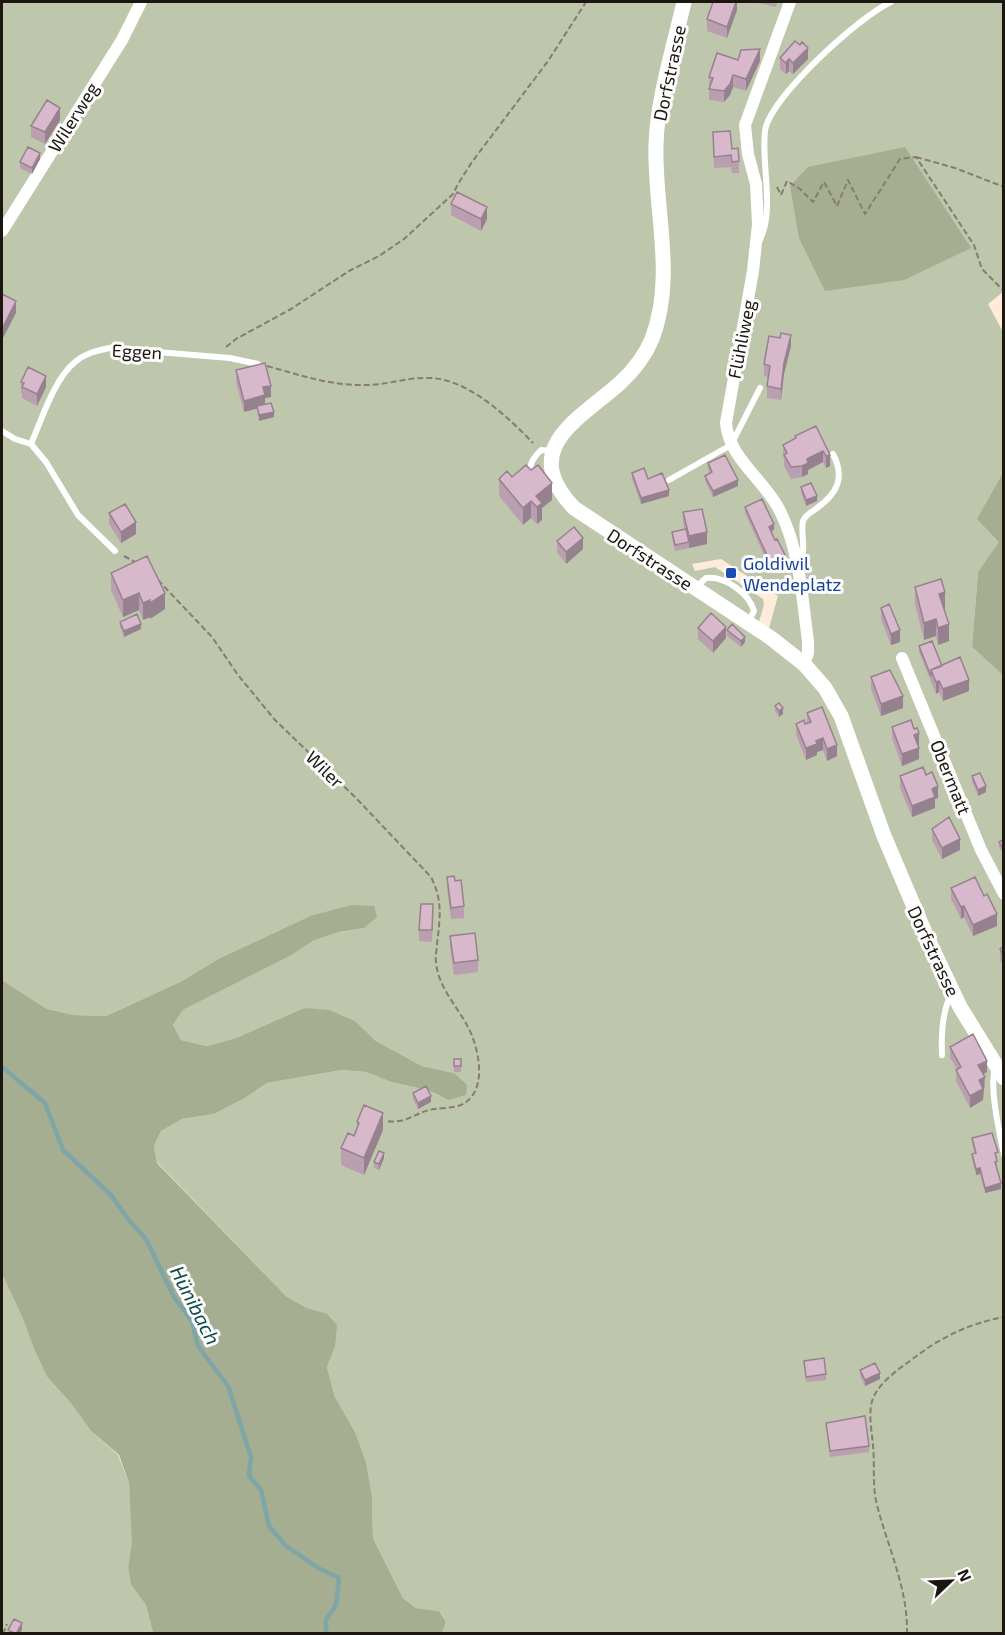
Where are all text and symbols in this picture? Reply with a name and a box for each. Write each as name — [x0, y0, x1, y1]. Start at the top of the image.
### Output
street label: Dorfstrasse — [648, 23, 690, 123]
street label: Wilerweg — [43, 78, 103, 156]
street label: Flühliweg — [723, 298, 759, 380]
street label: Eggen — [111, 339, 163, 363]
street label: Dorfstrasse — [603, 523, 697, 595]
place label: Goldiwil Wendeplatz — [743, 552, 842, 595]
marker: Goldiwil Wendeplatz — [724, 566, 738, 580]
street label: Obermatt — [926, 736, 976, 818]
street label: Wiler — [302, 746, 348, 792]
street label: Dorfstrasse — [903, 902, 965, 1000]
water label: Hünibach — [166, 1262, 226, 1348]
north arrow — [921, 1551, 981, 1611]
text: N — [954, 1566, 976, 1584]

